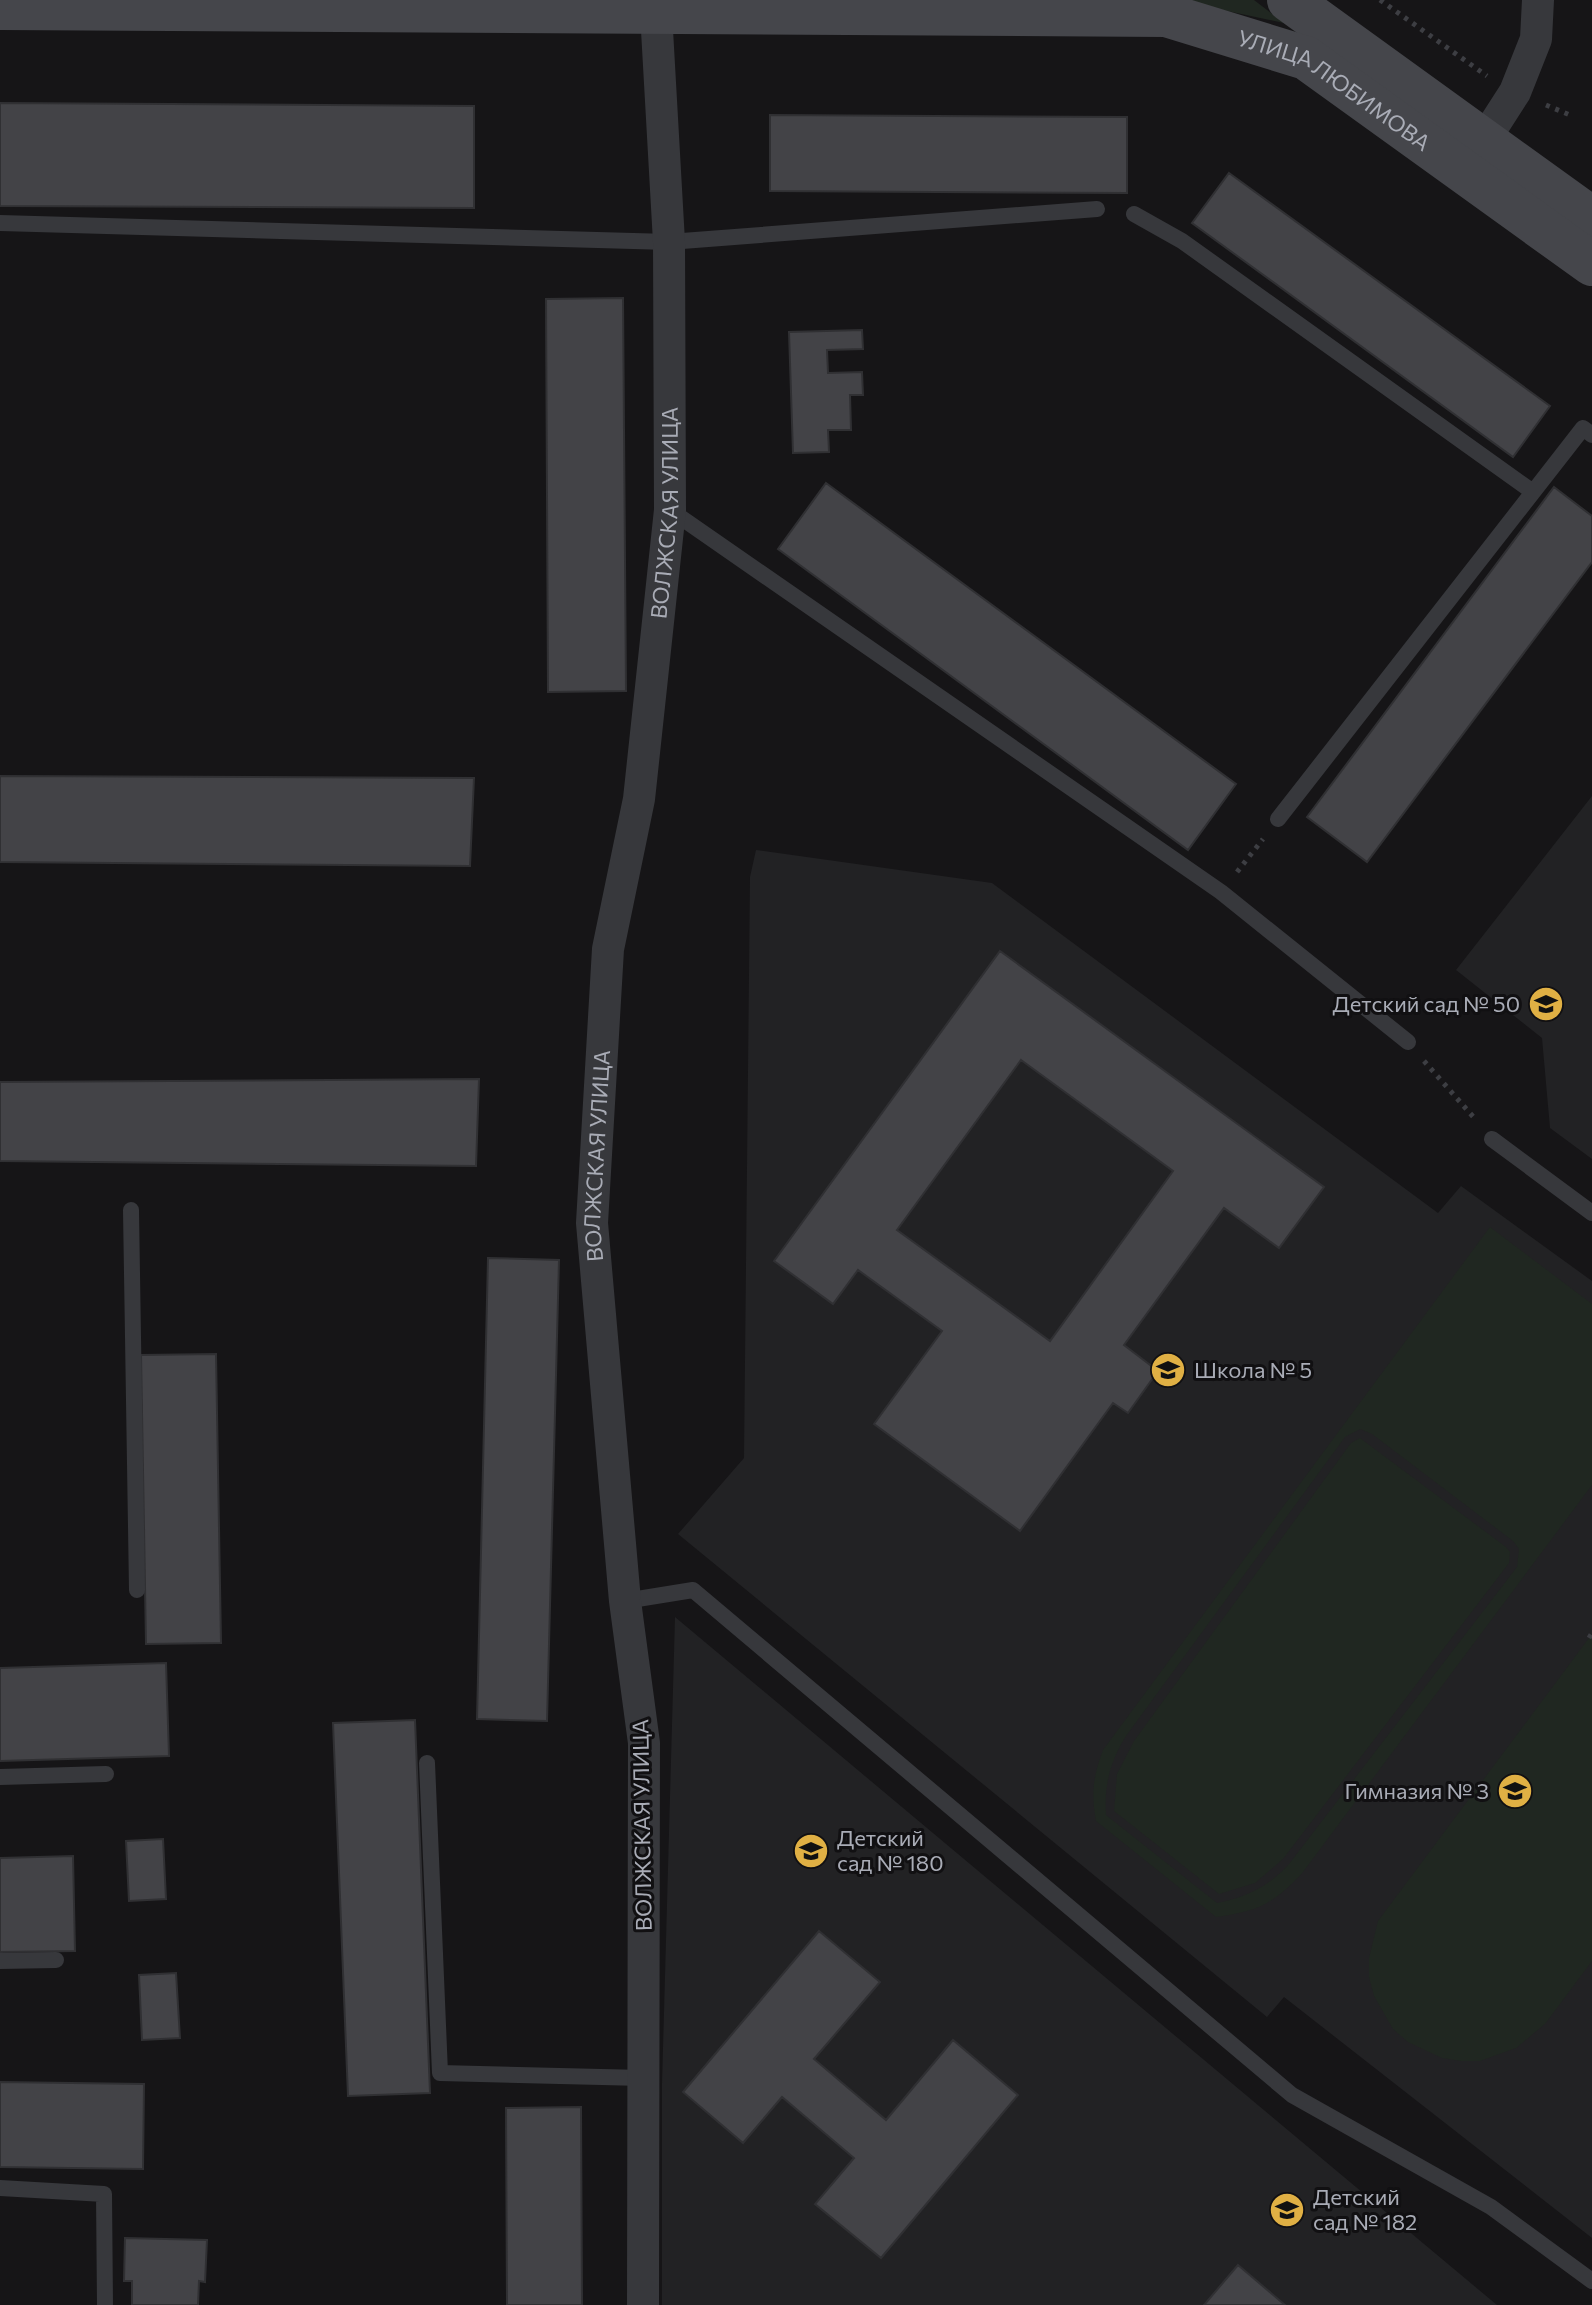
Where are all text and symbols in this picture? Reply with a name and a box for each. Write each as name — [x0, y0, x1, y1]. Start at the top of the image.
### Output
street label: УЛИЦА ЛЮБИМОВА — [1234, 24, 1436, 156]
street label: ВОЛЖСКАЯ УЛИЦА — [644, 407, 684, 620]
school or university icon: Детский сад № 50 — [1527, 985, 1565, 1023]
place label: Детский сад № 50 — [1332, 990, 1520, 1017]
street label: ВОЛЖСКАЯ УЛИЦА — [578, 1049, 615, 1263]
school or university icon: Школа № 5 — [1149, 1351, 1187, 1389]
place label: Школа № 5 — [1194, 1356, 1312, 1383]
street label: ВОЛЖСКАЯ УЛИЦА — [626, 1719, 657, 1931]
school or university icon: Гимназия № 3 — [1496, 1772, 1534, 1810]
place label: Гимназия № 3 — [1345, 1777, 1489, 1804]
place label: Детский сад № 180 — [837, 1824, 944, 1876]
school or university icon: Детский сад № 180 — [792, 1832, 830, 1870]
place label: Детский сад № 182 — [1313, 2183, 1417, 2235]
school or university icon: Детский сад № 182 — [1268, 2191, 1306, 2229]

